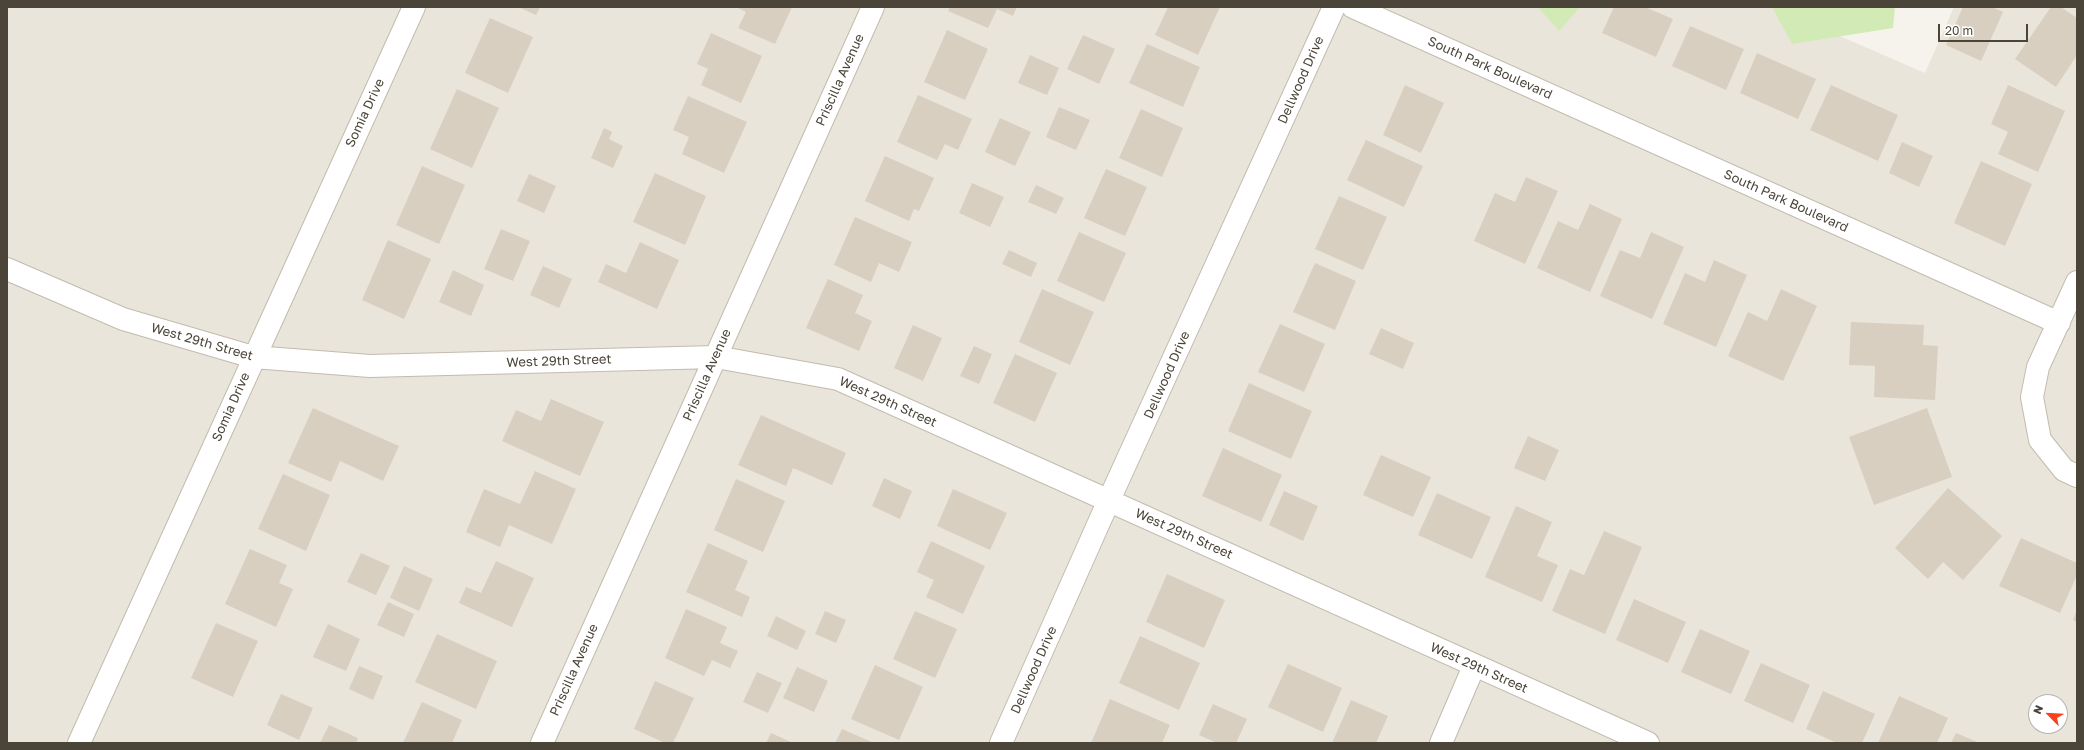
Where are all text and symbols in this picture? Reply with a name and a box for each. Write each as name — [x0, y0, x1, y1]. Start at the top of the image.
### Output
scale bar — [1940, 16, 2030, 42]
text: 20 m — [1945, 23, 1973, 38]
street label: Priscilla Avenue — [813, 31, 867, 129]
street label: South Park Boulevard — [1425, 33, 1555, 103]
street label: Dellwood Drive — [1275, 34, 1327, 126]
street label: Somia Drive — [342, 76, 388, 150]
street label: South Park Boulevard — [1721, 166, 1851, 236]
street label: West 29th Street — [149, 320, 255, 364]
street label: Priscilla Avenue — [680, 326, 734, 424]
street label: Dellwood Drive — [1141, 329, 1193, 421]
street label: West 29th Street — [506, 351, 612, 371]
street label: Somia Drive — [209, 370, 253, 444]
street label: West 29th Street — [837, 373, 939, 431]
street label: West 29th Street — [1133, 505, 1235, 563]
street label: Priscilla Avenue — [547, 621, 601, 719]
street label: Dellwood Drive — [1008, 624, 1060, 716]
street label: West 29th Street — [1428, 639, 1530, 697]
north arrow — [2028, 694, 2068, 734]
text: N — [2030, 703, 2045, 716]

